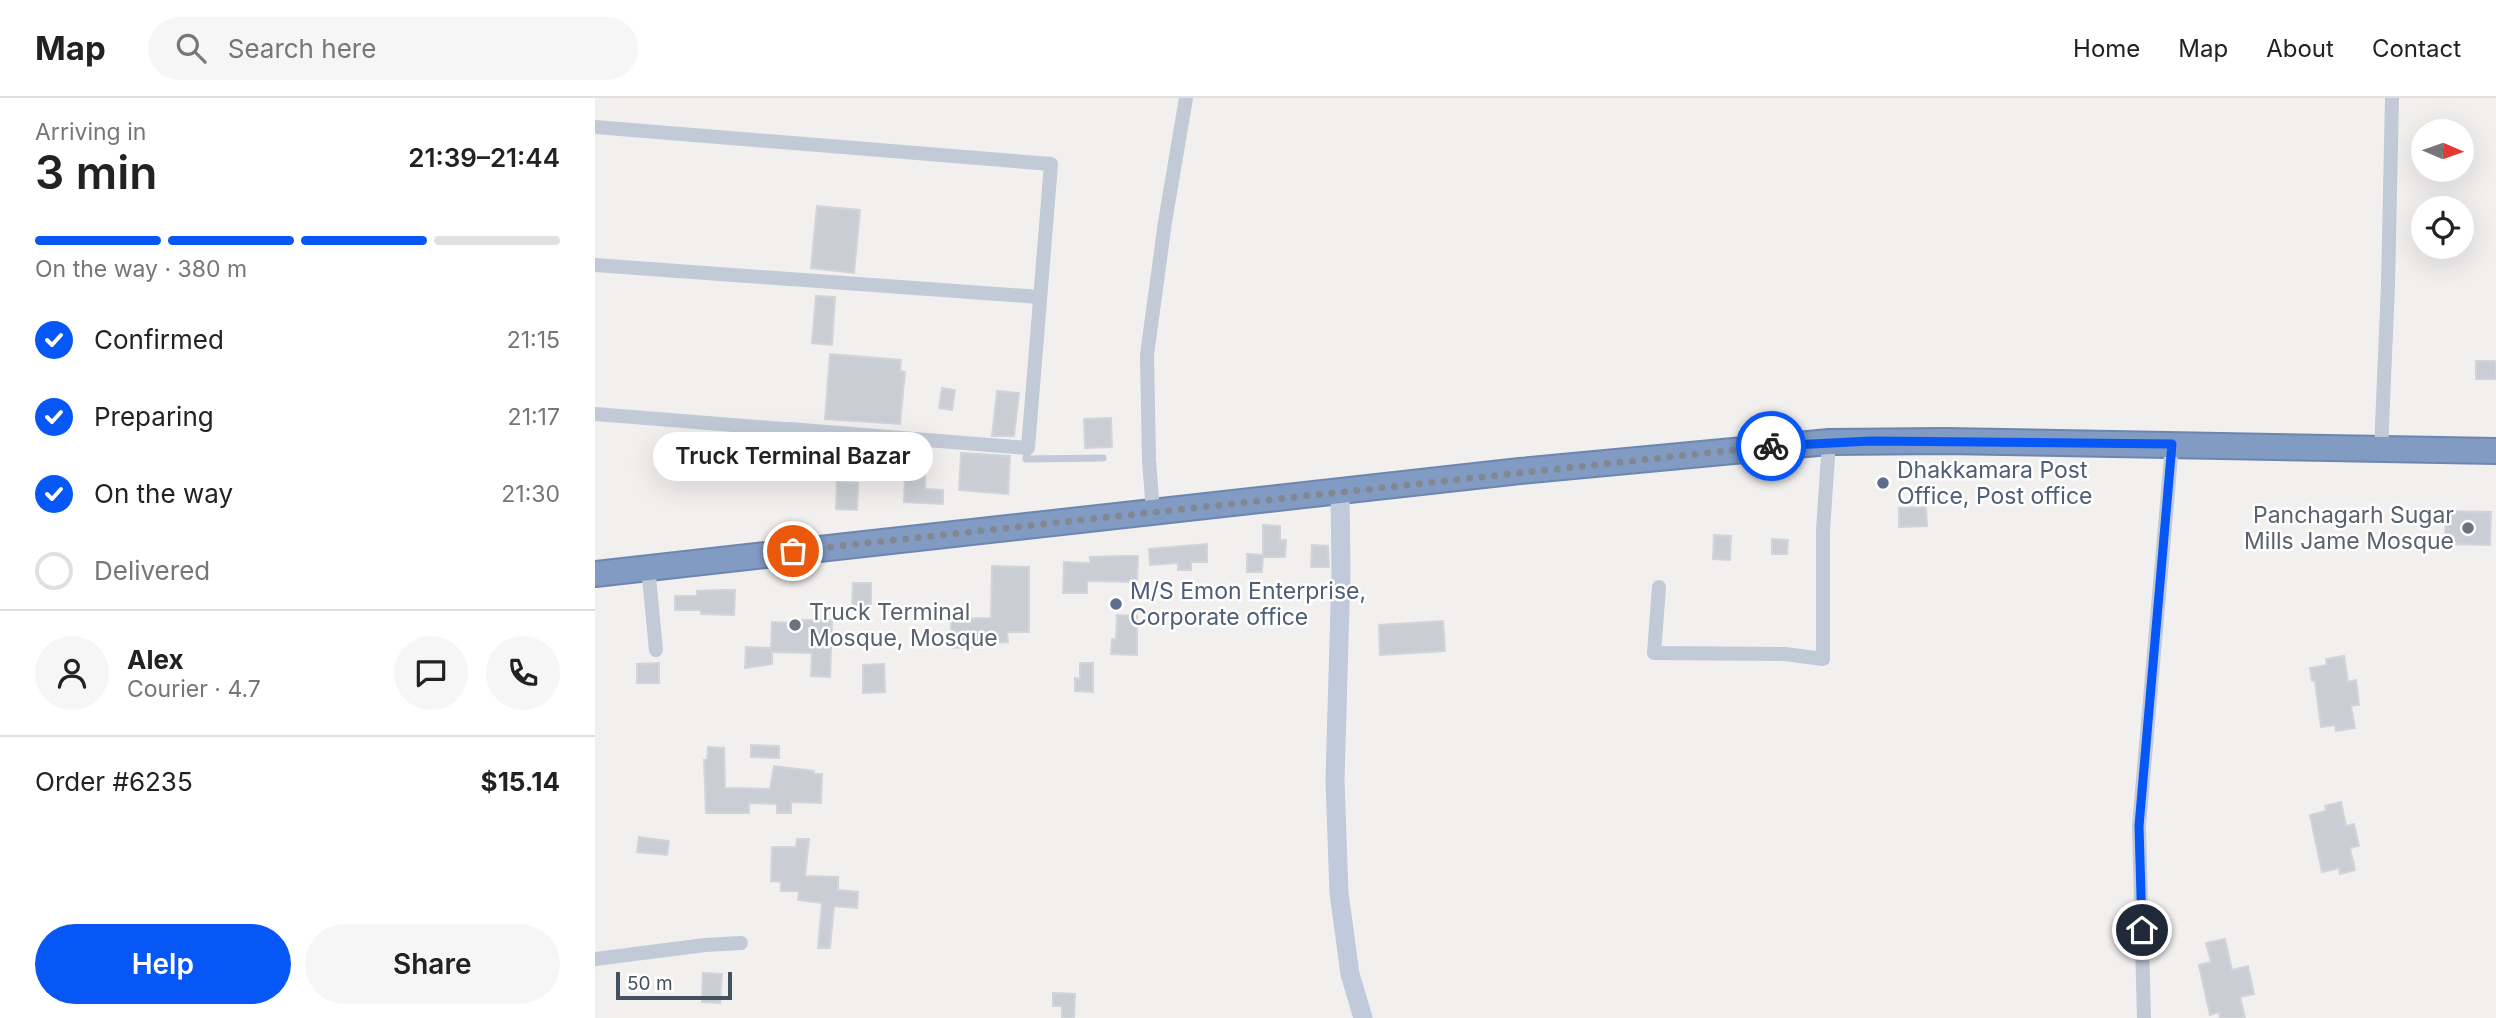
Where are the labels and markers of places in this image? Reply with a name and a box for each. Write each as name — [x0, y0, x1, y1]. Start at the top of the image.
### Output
callout: Truck Terminal Bazar — [653, 432, 933, 481]
place label: Dhakkamara Post Office, Post office — [1897, 456, 2092, 510]
marker: Dhakkamara Post Office, Post office — [1875, 475, 1891, 491]
place label: Panchagarh Sugar Mills Jame Mosque — [2244, 501, 2454, 555]
marker: Panchagarh Sugar Mills Jame Mosque — [2460, 520, 2476, 536]
pin — [763, 521, 823, 581]
place label: M/S Emon Enterprise, Corporate office — [1130, 577, 1366, 631]
marker: M/S Emon Enterprise, Corporate office — [1108, 596, 1124, 612]
place label: Truck Terminal Mosque, Mosque — [809, 598, 998, 652]
marker: Truck Terminal Mosque, Mosque — [787, 617, 803, 633]
pin — [2112, 900, 2172, 960]

